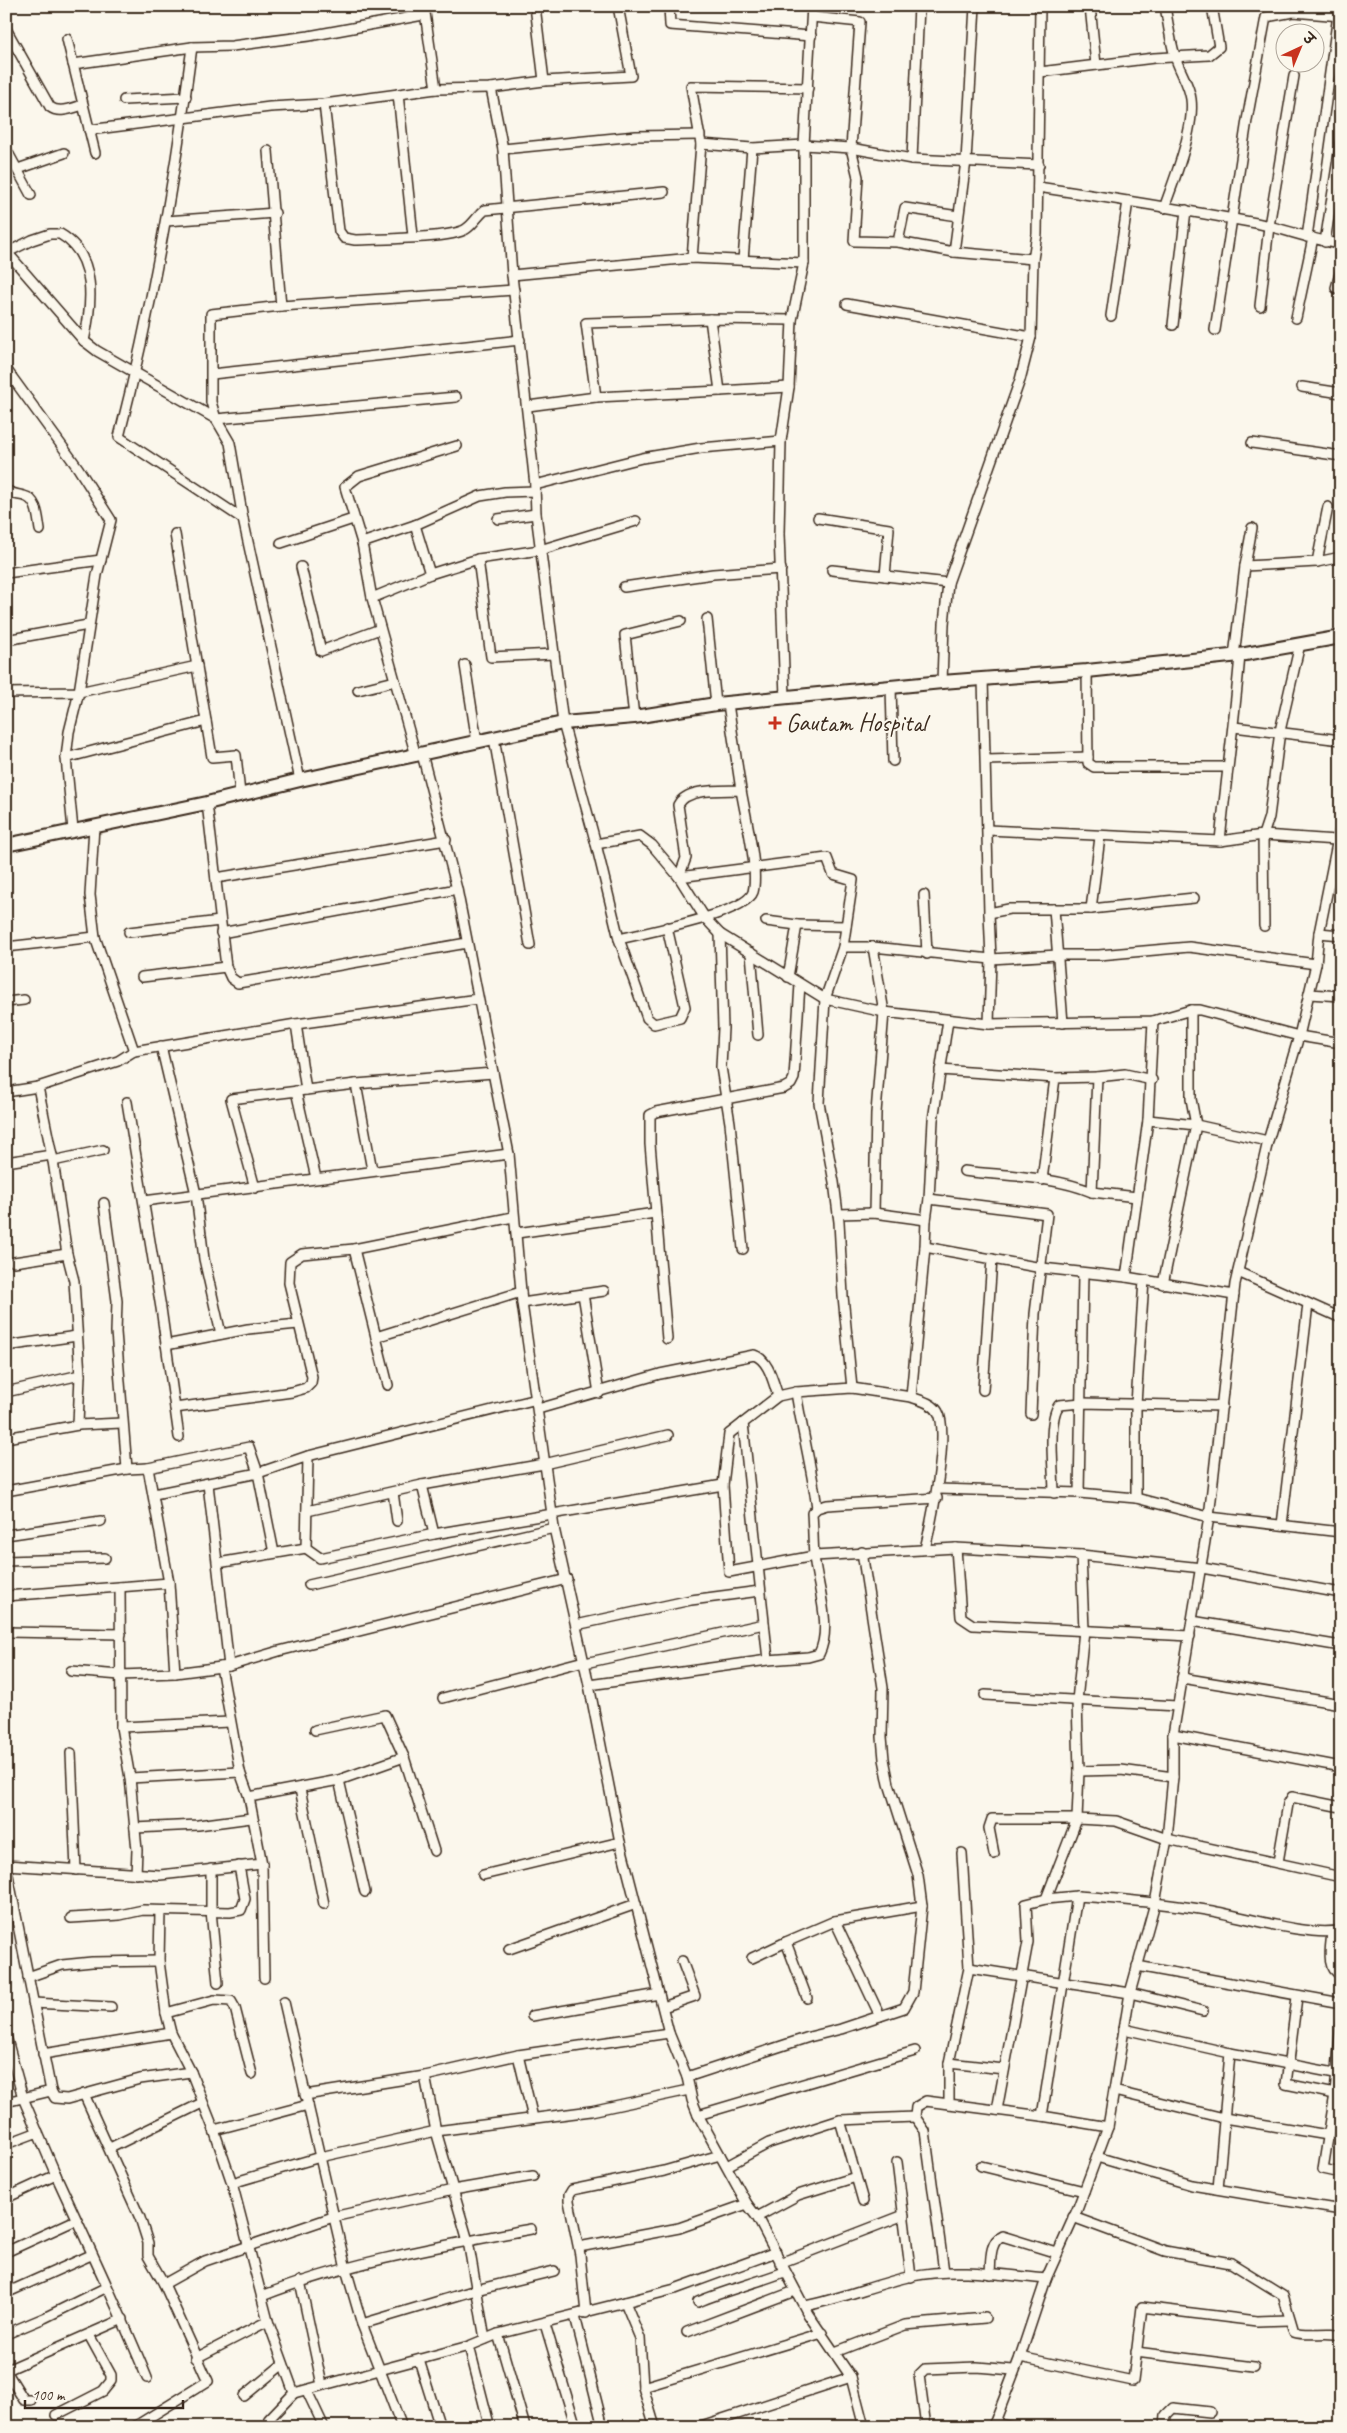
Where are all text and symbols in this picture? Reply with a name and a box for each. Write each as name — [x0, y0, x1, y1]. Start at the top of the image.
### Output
north arrow — [1274, 22, 1324, 72]
text: उ — [1298, 28, 1319, 50]
place label: Gautam Hospital — [786, 707, 931, 739]
marker: Gautam Hospital — [768, 716, 782, 730]
scale bar — [25, 2378, 182, 2410]
text: 100 m — [32, 2386, 66, 2405]

